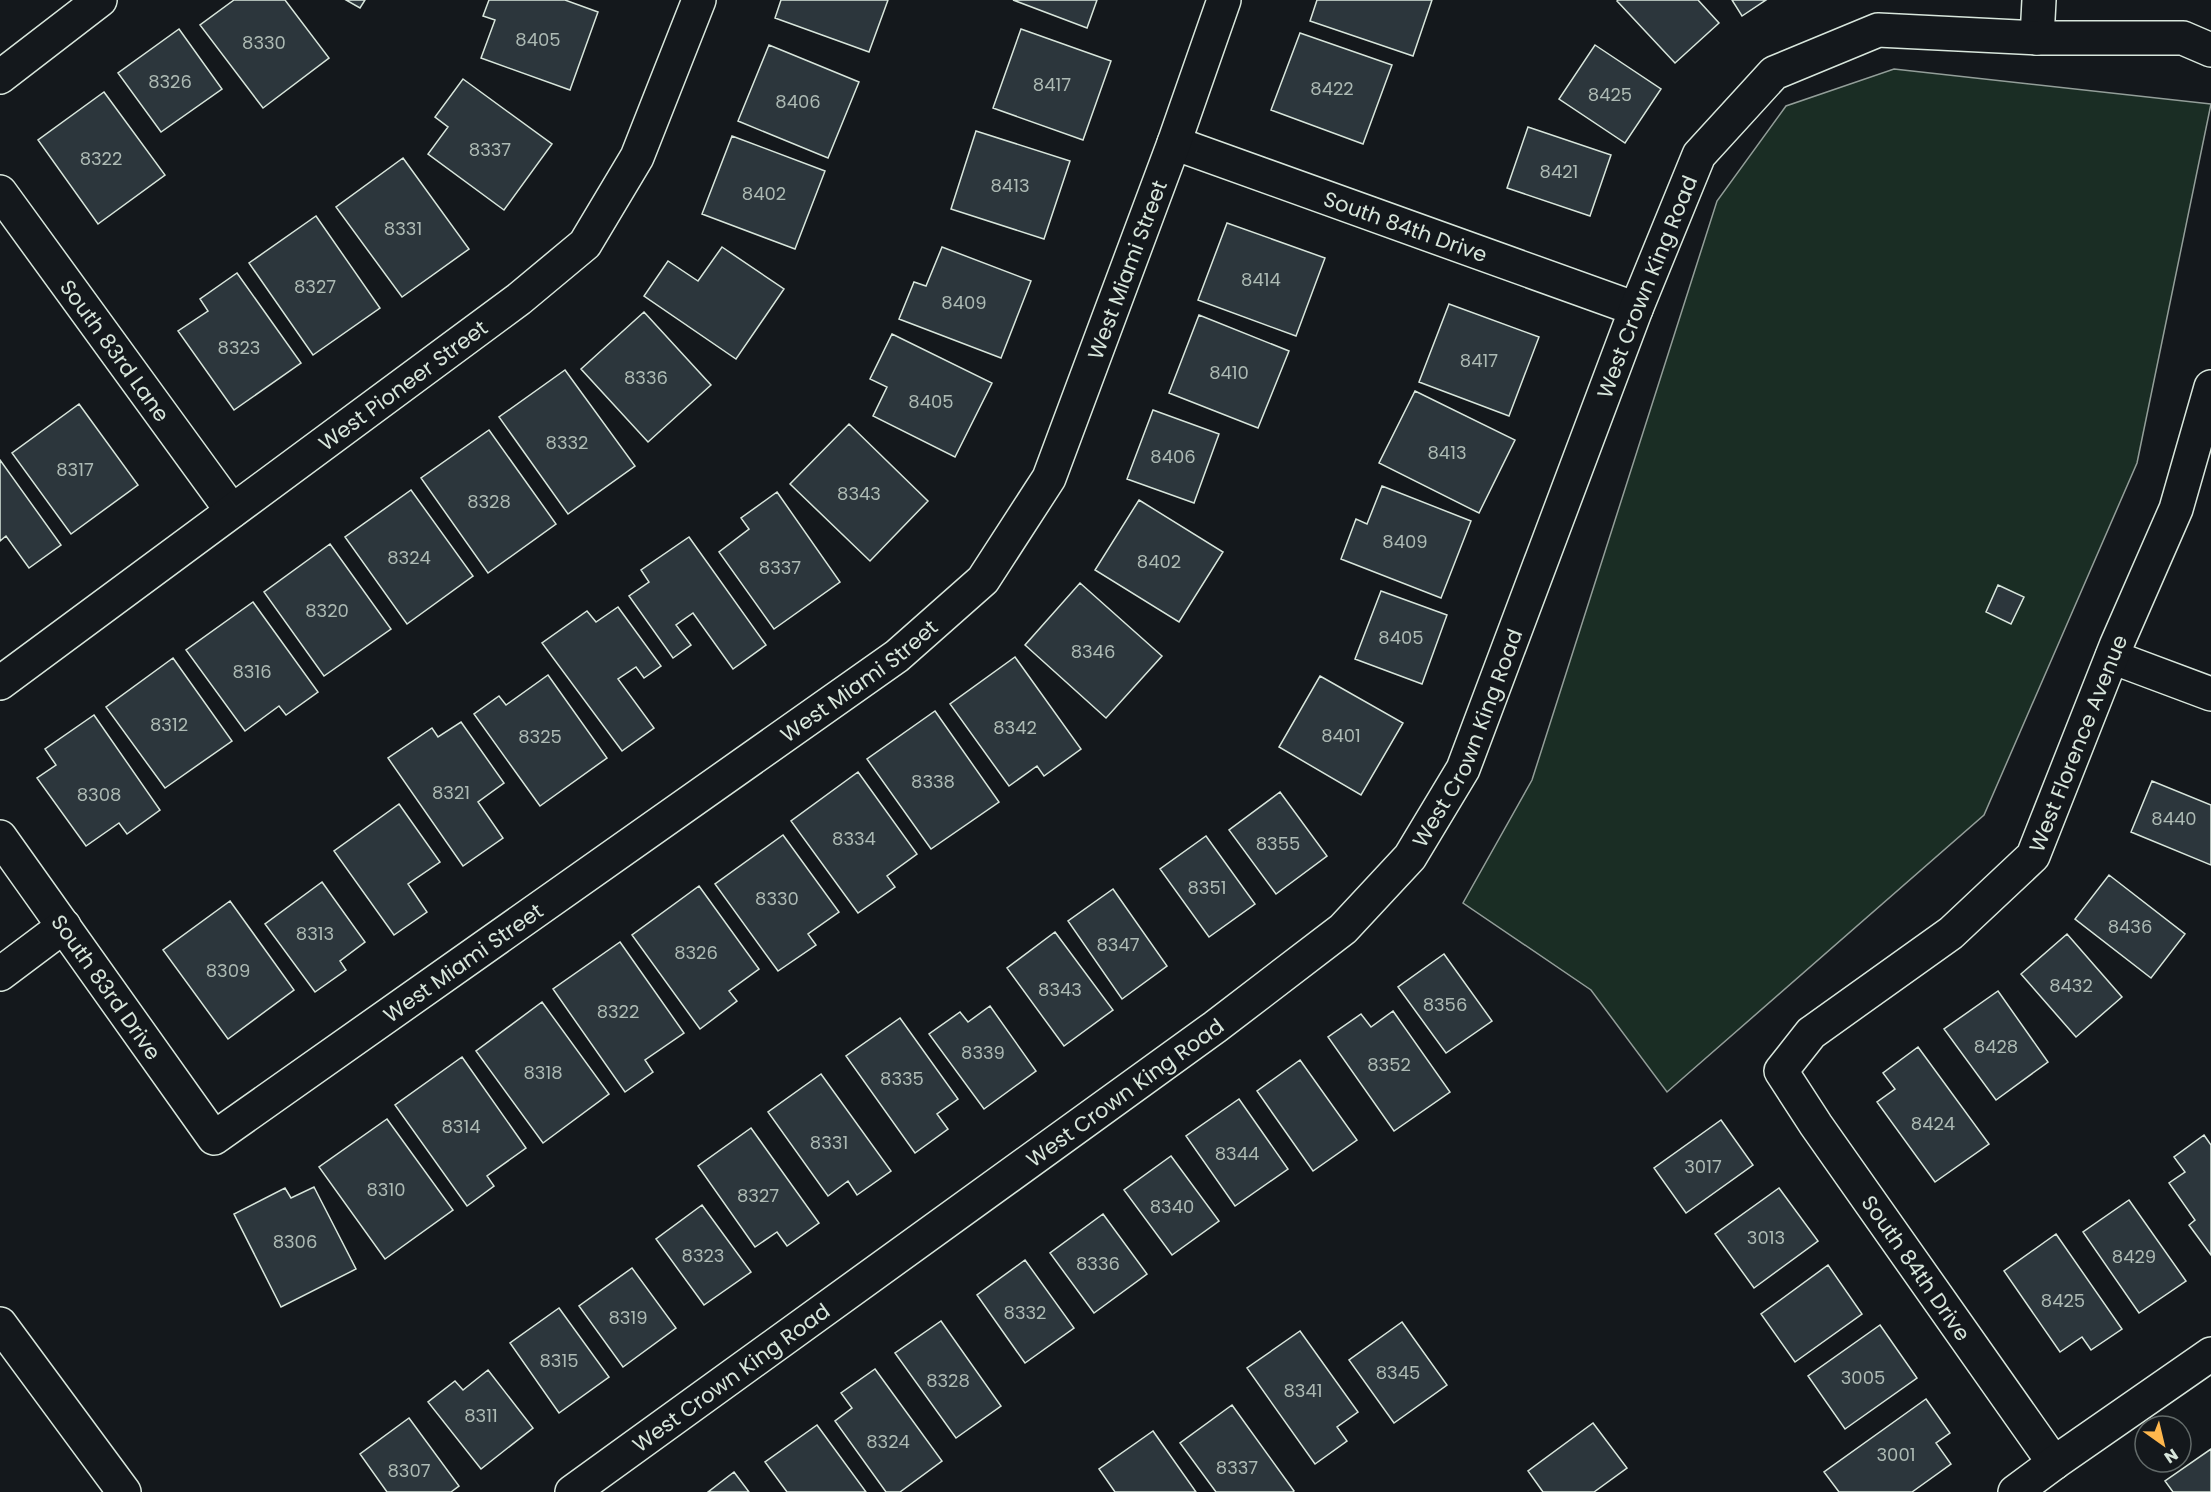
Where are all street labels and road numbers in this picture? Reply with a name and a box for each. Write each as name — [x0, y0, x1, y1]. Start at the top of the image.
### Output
street label: West Crown King Road — [1589, 171, 1704, 402]
street label: West Miami Street — [1080, 176, 1173, 363]
street label: South 84th Drive — [1320, 183, 1491, 269]
street label: South 83rd Lane — [54, 274, 177, 427]
street label: West Pioneer Street — [312, 313, 493, 457]
street label: West Miami Street — [774, 612, 944, 748]
street label: West Crown King Road — [1405, 625, 1529, 852]
street label: West Florence Avenue — [2022, 630, 2134, 856]
street label: West Miami Street — [377, 896, 549, 1029]
street label: South 83rd Drive — [45, 908, 168, 1065]
street label: West Crown King Road — [1020, 1011, 1229, 1174]
street label: South 84th Drive — [1855, 1189, 1977, 1347]
street label: West Crown King Road — [626, 1296, 835, 1458]

